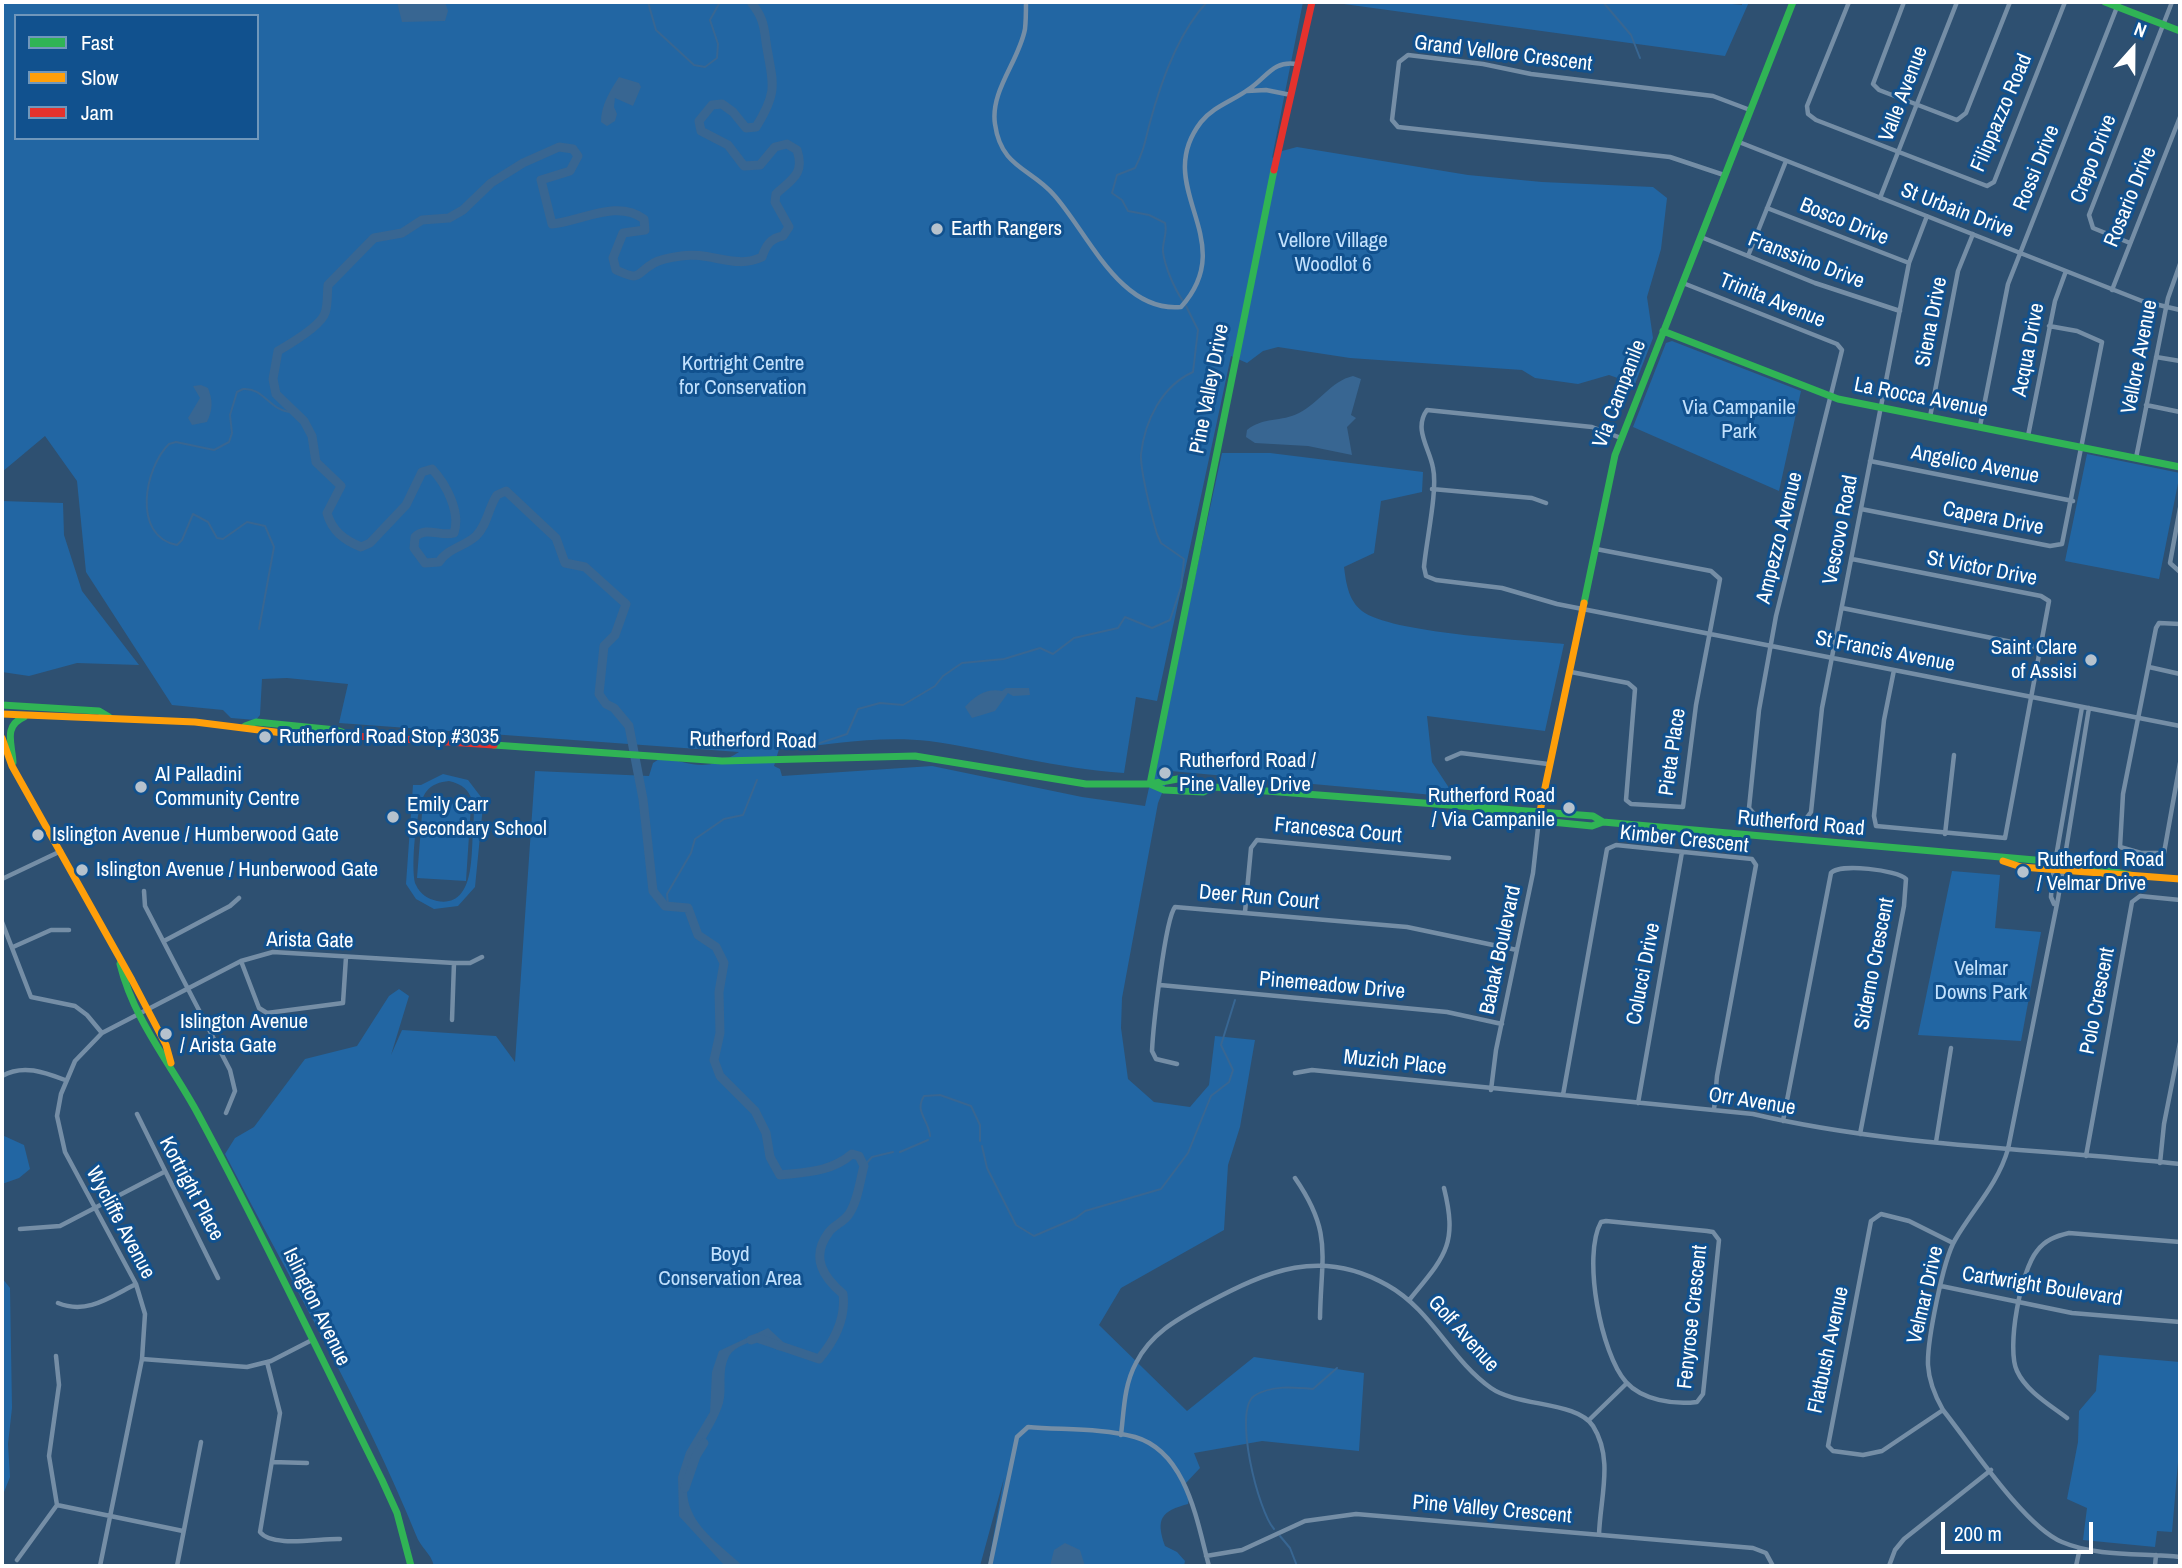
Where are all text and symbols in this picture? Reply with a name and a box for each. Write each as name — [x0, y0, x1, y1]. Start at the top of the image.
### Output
legend — [14, 14, 259, 140]
north arrow — [2098, 14, 2168, 84]
text: N — [2131, 15, 2150, 44]
text: Fast — [81, 28, 114, 57]
street label: Grand Vellore Crescent — [1413, 31, 1593, 77]
street label: Valle Avenue — [1874, 43, 1934, 145]
street label: Filippazzo Road — [1966, 50, 2038, 176]
text: Slow — [81, 63, 118, 92]
text: Jam — [81, 98, 114, 127]
street label: Crepo Drive — [2066, 111, 2122, 207]
street label: Rossi Drive — [2008, 122, 2066, 214]
street label: Rosario Drive — [2099, 143, 2163, 251]
street label: St Urbain Drive — [1897, 178, 2017, 244]
street label: Bosco Drive — [1796, 193, 1892, 251]
place label: Earth Rangers — [951, 216, 1062, 242]
marker: Earth Rangers — [929, 221, 945, 237]
street label: Franssino Drive — [1744, 227, 1868, 295]
park label: Vellore Village Woodlot 6 — [1278, 228, 1388, 278]
street label: Trinita Avenue — [1715, 268, 1829, 334]
street label: Siena Drive — [1911, 275, 1953, 369]
street label: Vellore Avenue — [2117, 298, 2163, 416]
street label: Acqua Drive — [2008, 301, 2050, 399]
street label: Pine Valley Drive — [1185, 322, 1235, 456]
street label: Via Campanile — [1588, 336, 1652, 452]
park label: Kortright Centre for Conservation — [679, 351, 807, 401]
street label: La Rocca Avenue — [1852, 373, 1990, 423]
park label: Via Campanile Park — [1682, 395, 1796, 445]
street label: Angelico Avenue — [1909, 440, 2041, 490]
street label: Ampezzo Avenue — [1751, 470, 1809, 606]
street label: Vescovo Road — [1818, 473, 1864, 587]
street label: Capera Drive — [1940, 497, 2046, 541]
street label: St Victor Drive — [1925, 546, 2039, 592]
street label: St Francis Avenue — [1813, 626, 1957, 678]
place label: Saint Clare of Assisi — [1991, 635, 2077, 685]
marker: Saint Clare of Assisi — [2083, 652, 2099, 668]
street label: Pieta Place — [1654, 707, 1692, 797]
place label: Rutherford Road Stop #3035 — [279, 724, 499, 750]
street label: Rutherford Road — [689, 727, 817, 755]
marker: Rutherford Road Stop #3035 — [257, 729, 273, 745]
place label: Rutherford Road / Pine Valley Drive — [1179, 748, 1316, 798]
place label: Al Palladini Community Centre — [155, 762, 300, 812]
marker: Rutherford Road / Pine Valley Drive — [1157, 765, 1173, 781]
marker: Al Palladini Community Centre — [133, 779, 149, 795]
place label: Rutherford Road / Via Campanile — [1428, 783, 1555, 833]
place label: Emily Carr Secondary School — [407, 792, 547, 842]
marker: Rutherford Road / Via Campanile — [1561, 800, 1577, 816]
street label: Rutherford Road — [1736, 806, 1866, 842]
marker: Emily Carr Secondary School — [385, 809, 401, 825]
street label: Francesca Court — [1274, 813, 1402, 849]
street label: Kimber Crescent — [1618, 821, 1750, 859]
place label: Islington Avenue / Humberwood Gate — [52, 822, 339, 848]
marker: Islington Avenue / Humberwood Gate — [30, 827, 46, 843]
place label: Rutherford Road / Velmar Drive — [2037, 847, 2164, 897]
place label: Islington Avenue / Hunberwood Gate — [96, 857, 378, 883]
marker: Islington Avenue / Hunberwood Gate — [74, 862, 90, 878]
marker: Rutherford Road / Velmar Drive — [2015, 864, 2031, 880]
street label: Deer Run Court — [1198, 880, 1320, 916]
street label: Babak Boulevard — [1475, 883, 1527, 1017]
street label: Siderno Crescent — [1850, 896, 1900, 1032]
street label: Colucci Drive — [1622, 921, 1666, 1027]
street label: Arista Gate — [266, 928, 354, 954]
street label: Polo Crescent — [2075, 946, 2121, 1056]
park label: Velmar Downs Park — [1935, 956, 2027, 1006]
street label: Pinemeadow Drive — [1258, 967, 1406, 1005]
place label: Islington Avenue / Arista Gate — [180, 1009, 308, 1059]
marker: Islington Avenue / Arista Gate — [158, 1026, 174, 1042]
street label: Muzich Place — [1342, 1045, 1448, 1081]
street label: Orr Avenue — [1707, 1083, 1797, 1121]
street label: Kortright Place — [153, 1133, 229, 1245]
street label: Wycliffe Avenue — [80, 1162, 160, 1284]
park label: Boyd Conservation Area — [658, 1242, 802, 1292]
street label: Islington Avenue — [277, 1244, 355, 1370]
street label: Fenyrose Crescent — [1673, 1244, 1713, 1390]
street label: Velmar Drive — [1903, 1244, 1949, 1346]
street label: Cartwright Boulevard — [1960, 1262, 2124, 1312]
street label: Flatbush Avenue — [1803, 1284, 1855, 1416]
street label: Golf Avenue — [1422, 1290, 1504, 1378]
street label: Pine Valley Crescent — [1411, 1490, 1573, 1530]
scale bar — [1944, 1508, 2096, 1552]
text: 200 m — [1954, 1519, 2002, 1548]

